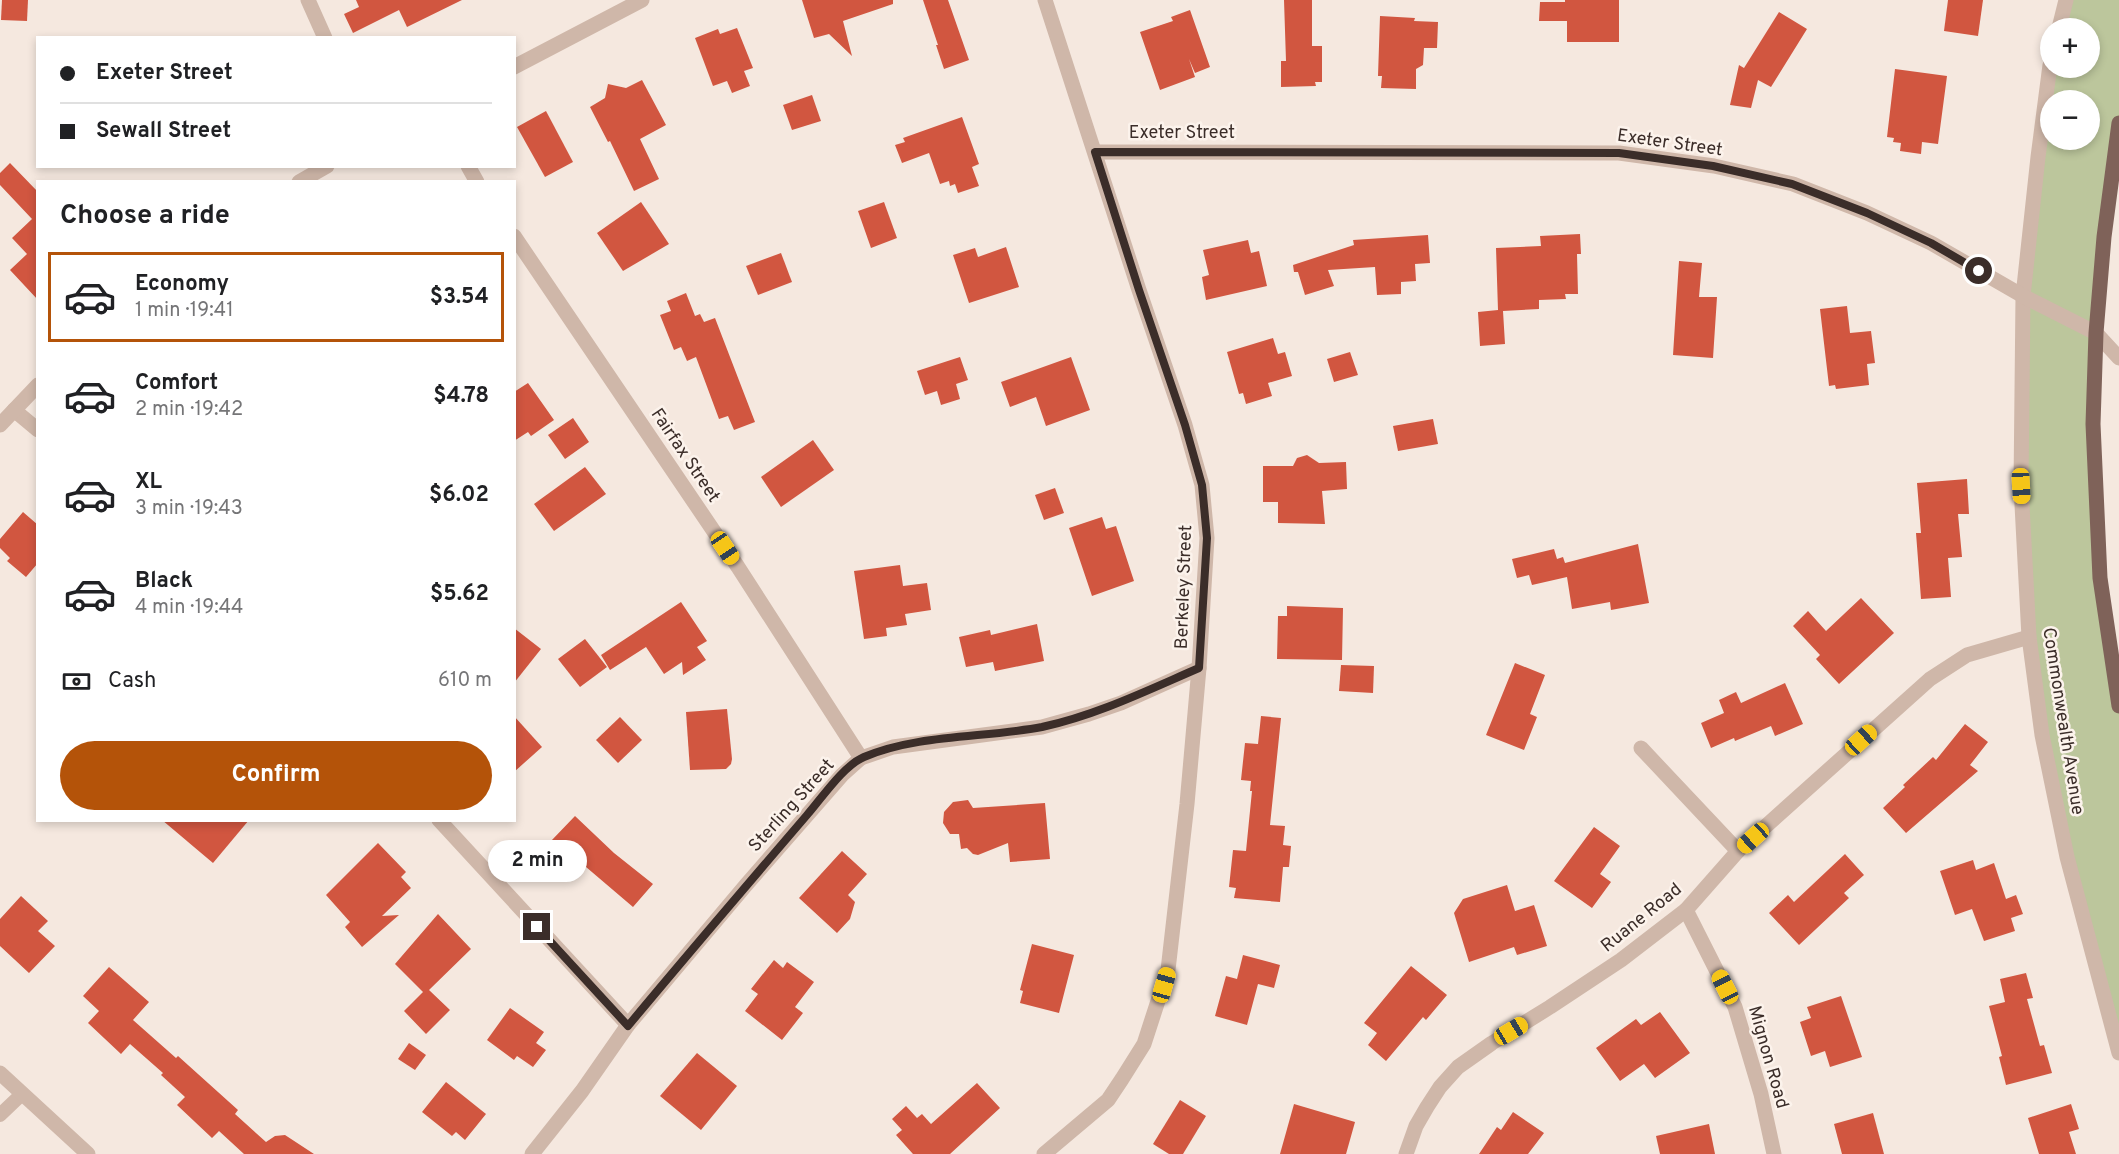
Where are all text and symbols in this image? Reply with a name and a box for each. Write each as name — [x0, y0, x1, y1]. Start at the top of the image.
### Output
map controls — [2040, 18, 2100, 150]
button: + — [2040, 18, 2100, 78]
text: Exeter Street — [96, 60, 233, 87]
button: − — [2040, 90, 2100, 150]
text: Sewall Street — [96, 118, 231, 145]
street label: Exeter Street — [1129, 122, 1235, 145]
street label: Exeter Street — [1616, 125, 1724, 162]
text: Choose a ride — [60, 199, 230, 233]
route start — [1965, 257, 1992, 284]
icon: car — [63, 270, 117, 324]
text: Economy — [135, 271, 229, 298]
text: $3.54 — [430, 284, 489, 311]
text: 1 min · 19:41 — [135, 298, 234, 324]
icon: car — [63, 369, 117, 423]
text: Comfort — [135, 370, 218, 397]
text: $4.78 — [433, 383, 489, 410]
text: 2 min · 19:42 — [135, 397, 243, 423]
street label: Fairfax Street — [645, 404, 725, 507]
icon: car — [63, 468, 117, 522]
car — [2011, 468, 2031, 504]
text: XL — [135, 469, 162, 496]
text: $6.02 — [429, 482, 489, 509]
text: 3 min · 19:43 — [135, 496, 243, 522]
street label: Berkeley Street — [1171, 524, 1198, 650]
car — [707, 528, 743, 568]
icon: car — [63, 567, 117, 621]
text: Black — [135, 568, 193, 595]
text: $5.62 — [430, 581, 489, 608]
text: 4 min · 19:44 — [135, 595, 244, 621]
street label: Commonwealth Avenue — [2036, 626, 2089, 817]
icon: cash — [60, 665, 93, 698]
text: Cash — [108, 668, 157, 695]
text: 610 m — [438, 668, 492, 694]
car — [1842, 721, 1880, 759]
button: Confirm — [60, 741, 492, 810]
street label: Sterling Street — [744, 755, 840, 857]
car — [1734, 819, 1772, 857]
callout: 2 min — [488, 840, 586, 882]
text: 2 min — [511, 848, 564, 874]
street label: Ruane Road — [1597, 879, 1687, 958]
route end — [523, 913, 550, 940]
car — [1150, 965, 1178, 1005]
car — [1709, 967, 1741, 1007]
street label: Mignon Road — [1742, 1003, 1793, 1111]
car — [1491, 1014, 1531, 1048]

